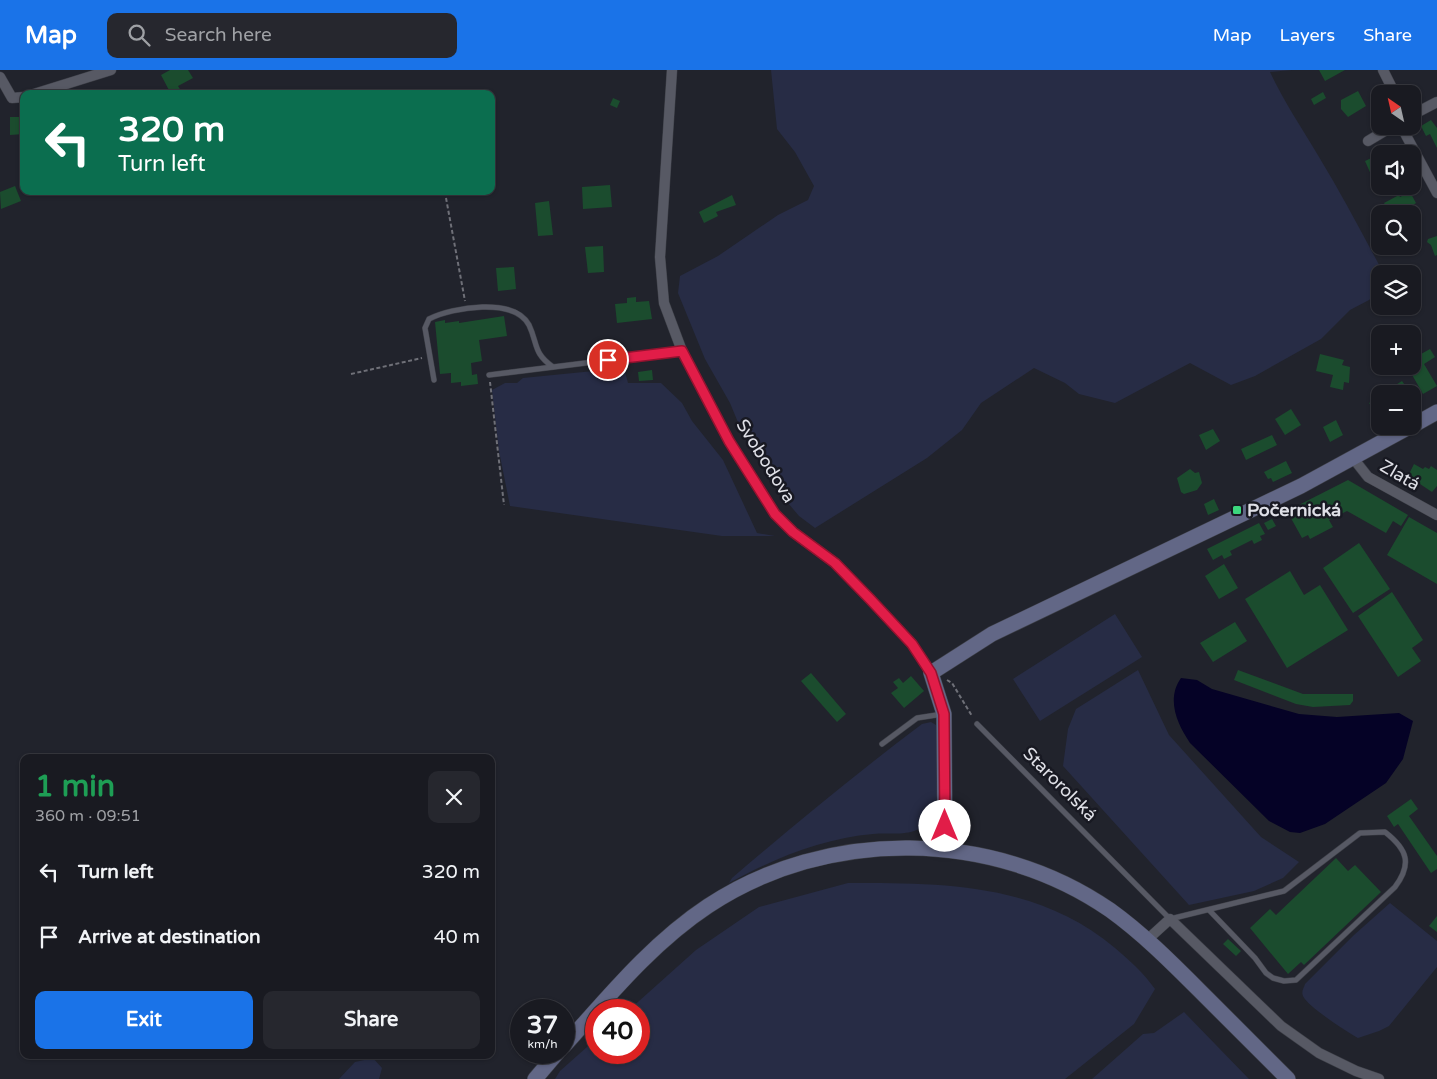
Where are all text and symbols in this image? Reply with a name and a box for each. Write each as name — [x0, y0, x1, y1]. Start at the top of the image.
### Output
search box — [107, 13, 457, 58]
text: Map — [25, 21, 77, 50]
icon: search — [125, 21, 153, 49]
text: Search here — [165, 24, 272, 46]
text: Map — [1213, 24, 1252, 46]
text: Layers — [1280, 24, 1335, 46]
text: Share — [1363, 24, 1412, 46]
north arrow — [1371, 85, 1421, 135]
map controls — [1371, 85, 1421, 435]
text: 320 m — [118, 109, 225, 151]
icon: left — [35, 110, 100, 175]
button: sound — [1371, 145, 1421, 195]
text: Turn left — [118, 151, 206, 177]
button: search — [1371, 205, 1421, 255]
button: layers — [1371, 265, 1421, 315]
button: + — [1371, 325, 1421, 375]
pin — [587, 339, 629, 381]
icon: arrive — [594, 346, 622, 374]
button: − — [1371, 385, 1421, 435]
street label: Svobodova — [732, 415, 800, 507]
street label: Zlatá — [1376, 455, 1424, 495]
place label: Počernická — [1247, 499, 1341, 521]
marker: Počernická — [1231, 504, 1243, 516]
street label: Starorolská — [1018, 742, 1102, 826]
text: 1 min — [35, 768, 115, 805]
button: close — [428, 771, 480, 823]
position arrow — [918, 799, 970, 851]
text: 360 m · 09:51 — [35, 806, 141, 826]
icon: left — [35, 858, 63, 886]
text: Turn left — [78, 861, 154, 883]
text: 320 m — [422, 861, 480, 883]
icon: arrive — [35, 923, 63, 951]
text: Arrive at destination — [78, 926, 261, 948]
text: 40 m — [434, 926, 480, 948]
button: Exit — [35, 991, 253, 1049]
button: Share — [263, 991, 480, 1049]
speed limit sign: 40 — [585, 999, 650, 1064]
text: 37 — [527, 1010, 558, 1040]
text: km/h — [527, 1037, 558, 1051]

